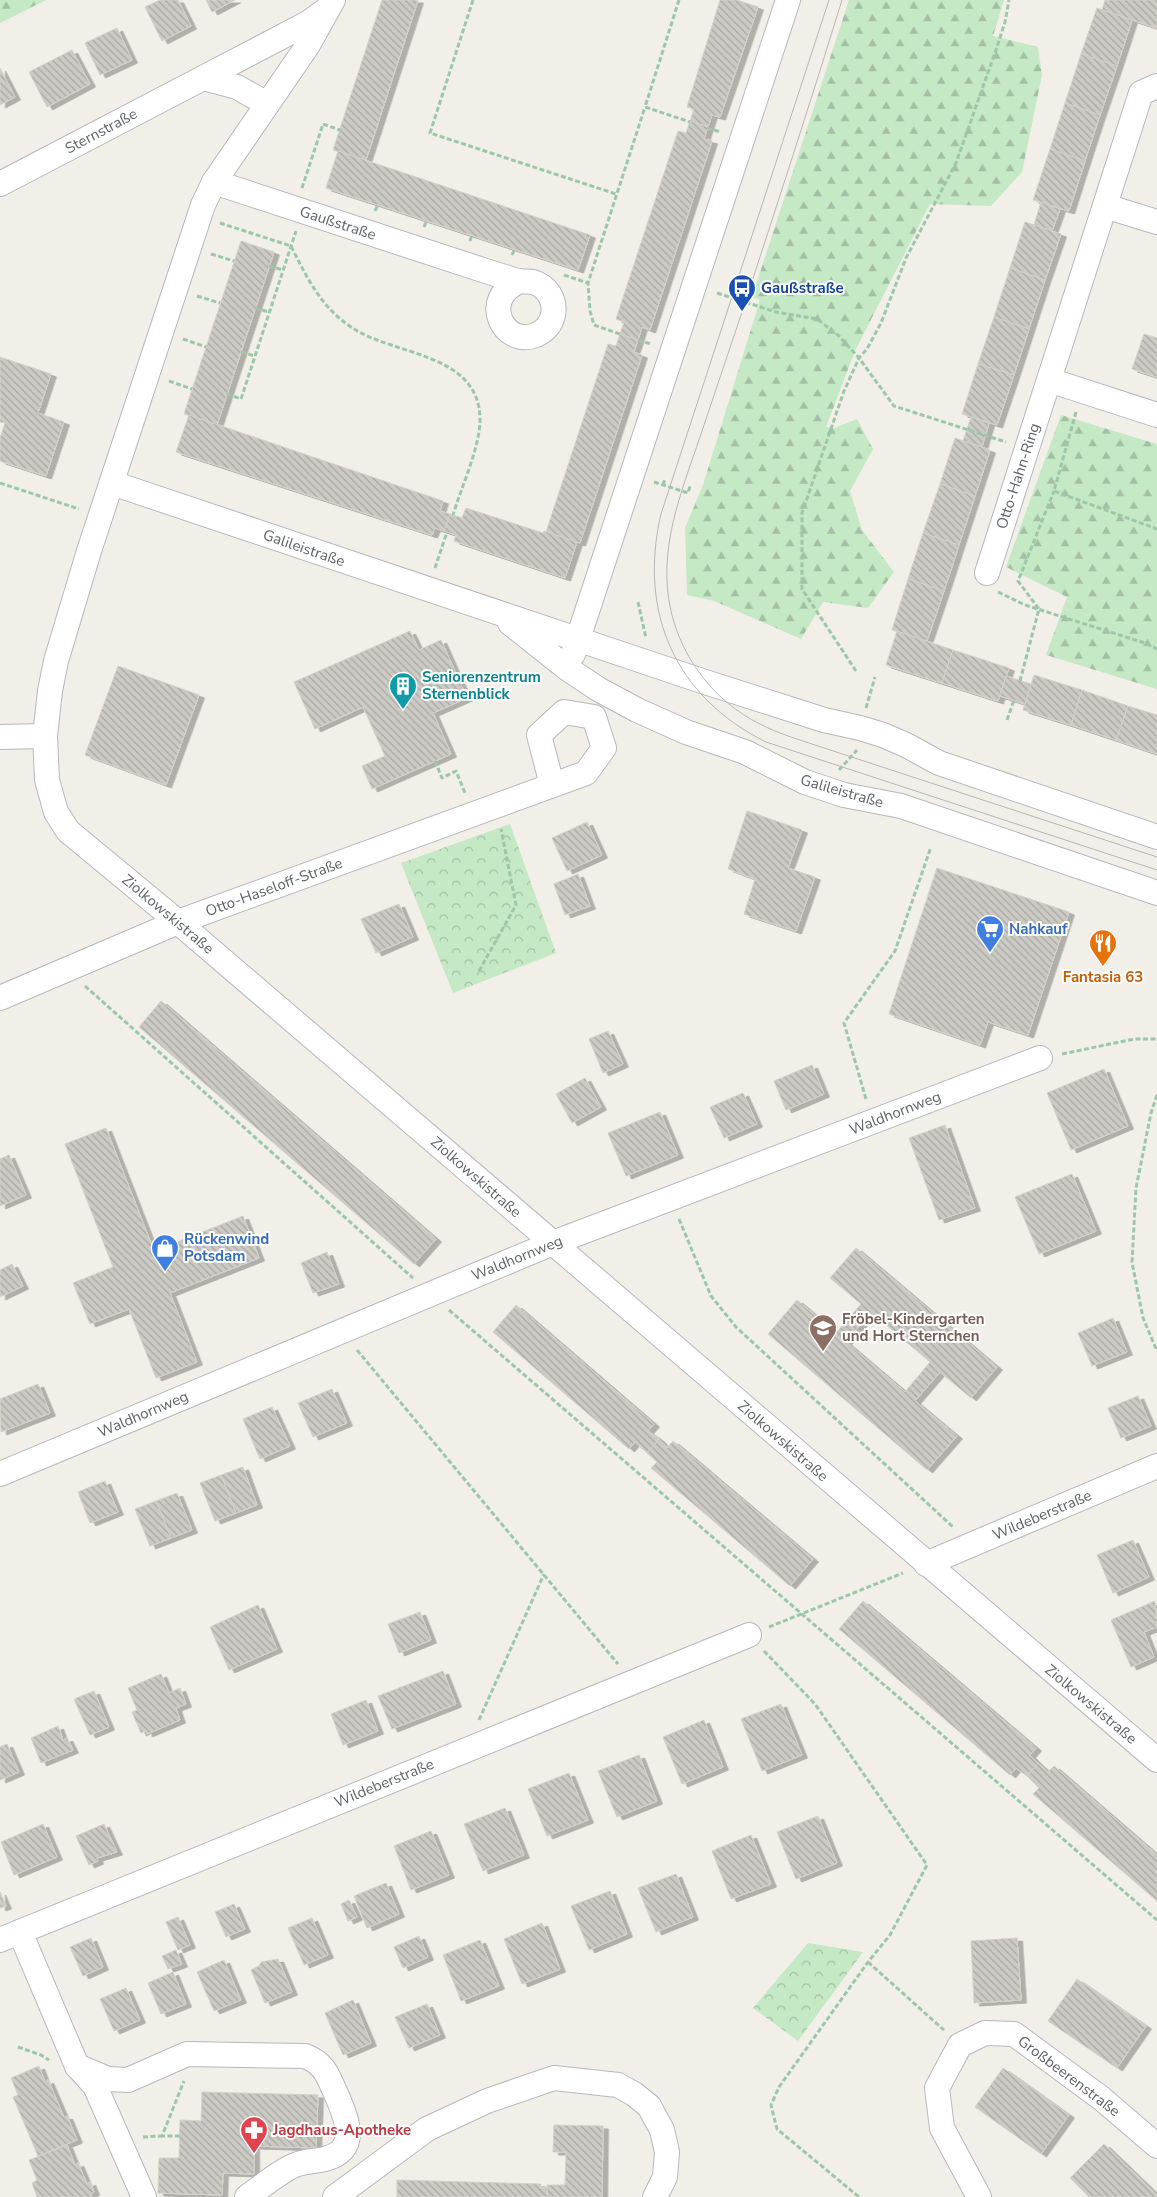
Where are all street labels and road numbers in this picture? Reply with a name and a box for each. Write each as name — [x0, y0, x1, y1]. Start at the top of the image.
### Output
street label: Sternstraße — [61, 104, 141, 158]
street label: Gaußstraße — [297, 201, 379, 245]
street label: Otto-Hahn-Ring — [991, 420, 1045, 532]
street label: Galileistraße — [260, 525, 348, 571]
street label: Galileistraße — [798, 770, 886, 812]
street label: Otto-Haseloff-Straße — [203, 853, 345, 921]
street label: Ziolkowskistraße — [118, 870, 218, 958]
street label: Waldhornweg — [846, 1086, 944, 1140]
street label: Ziolkowskistraße — [426, 1132, 526, 1222]
street label: Waldhornweg — [468, 1231, 566, 1285]
street label: Waldhornweg — [95, 1386, 191, 1442]
street label: Ziolkowskistraße — [733, 1396, 833, 1486]
street label: Wildeberstraße — [989, 1485, 1095, 1545]
street label: Ziolkowskistraße — [1041, 1660, 1141, 1748]
street label: Wildeberstraße — [331, 1754, 437, 1812]
street label: Großbeerenstraße — [1014, 2031, 1124, 2121]

